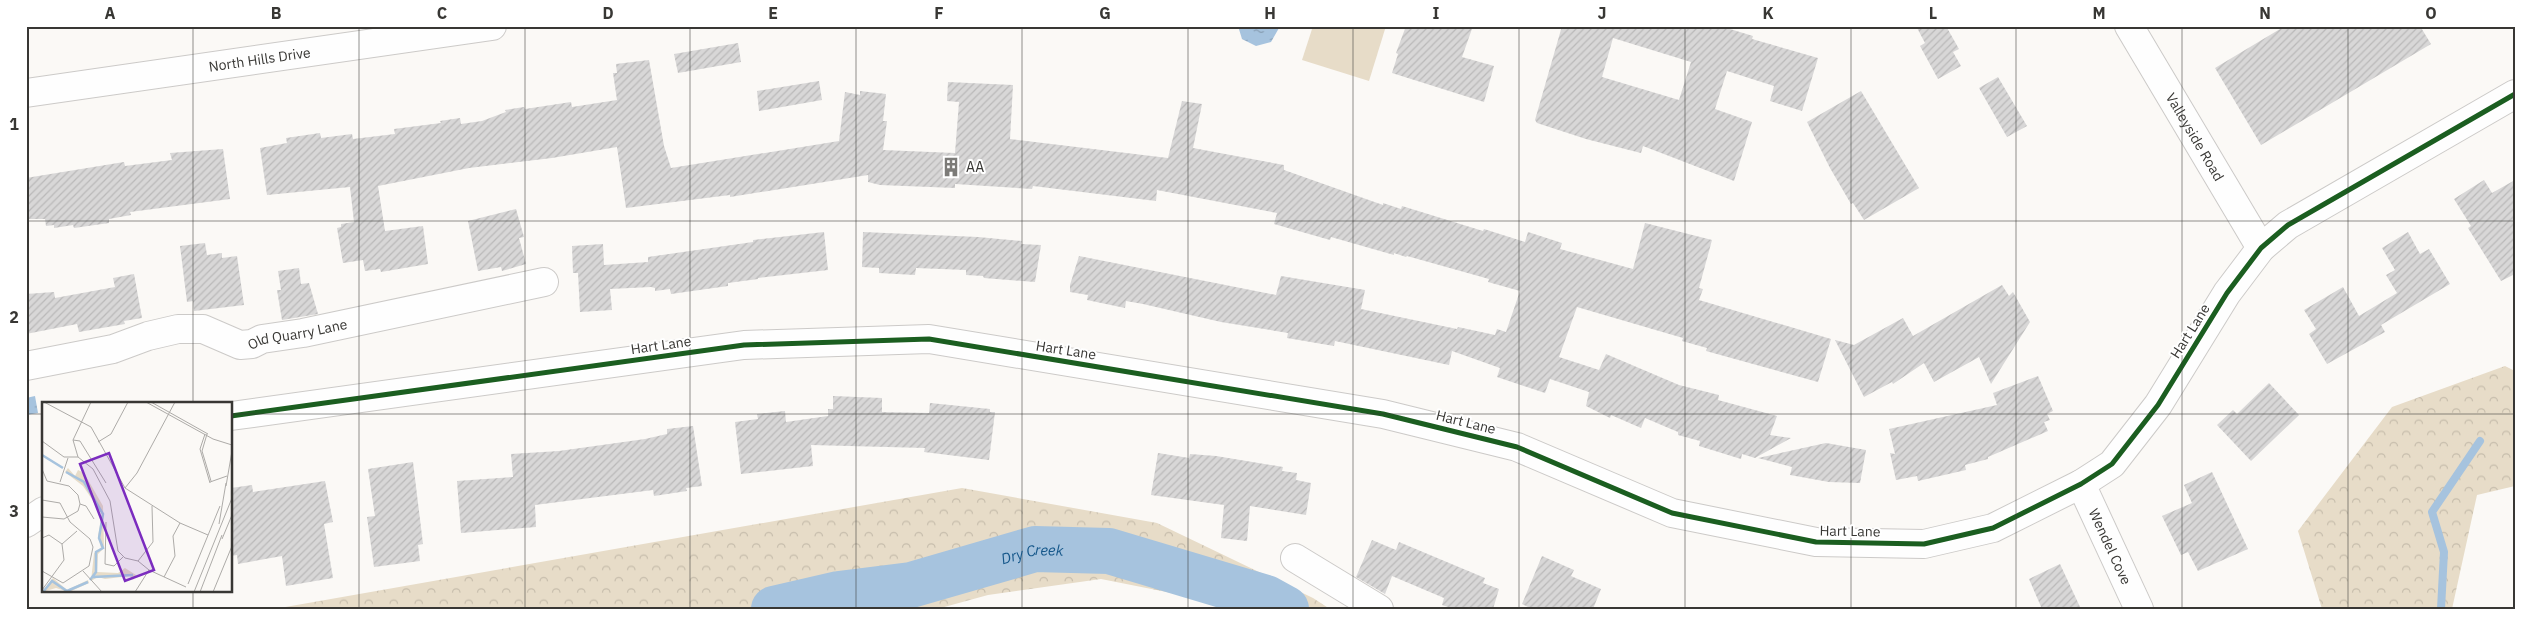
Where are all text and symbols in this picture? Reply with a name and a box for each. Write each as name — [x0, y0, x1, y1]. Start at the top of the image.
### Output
text: A — [105, 3, 116, 23]
text: B — [271, 3, 282, 23]
text: C — [437, 3, 447, 23]
text: D — [602, 3, 614, 23]
text: E — [768, 3, 778, 23]
text: F — [934, 3, 944, 23]
text: G — [1099, 3, 1111, 23]
text: H — [1264, 3, 1276, 23]
text: I — [1433, 3, 1440, 23]
text: J — [1598, 3, 1606, 23]
text: K — [1762, 3, 1774, 23]
text: L — [1929, 3, 1937, 23]
text: M — [2092, 3, 2106, 23]
text: N — [2259, 3, 2271, 23]
text: O — [2425, 3, 2437, 23]
street label: North Hills Drive — [207, 43, 312, 76]
street label: Valleyside Road — [2162, 90, 2228, 184]
text: 1 — [9, 114, 19, 134]
building icon: AA — [940, 156, 962, 178]
place label: AA — [966, 158, 984, 176]
street label: Hart Lane — [2166, 300, 2214, 362]
text: 2 — [9, 307, 19, 327]
street label: Old Quarry Lane — [245, 315, 349, 354]
street label: Hart Lane — [630, 332, 693, 358]
street label: Hart Lane — [1035, 336, 1098, 364]
inset map — [42, 402, 232, 592]
street label: Hart Lane — [1434, 406, 1498, 438]
text: 3 — [9, 501, 19, 521]
street label: Wendel Cove — [2085, 506, 2136, 588]
street label: Hart Lane — [1819, 521, 1881, 541]
water label: Dry Creek — [998, 540, 1064, 568]

